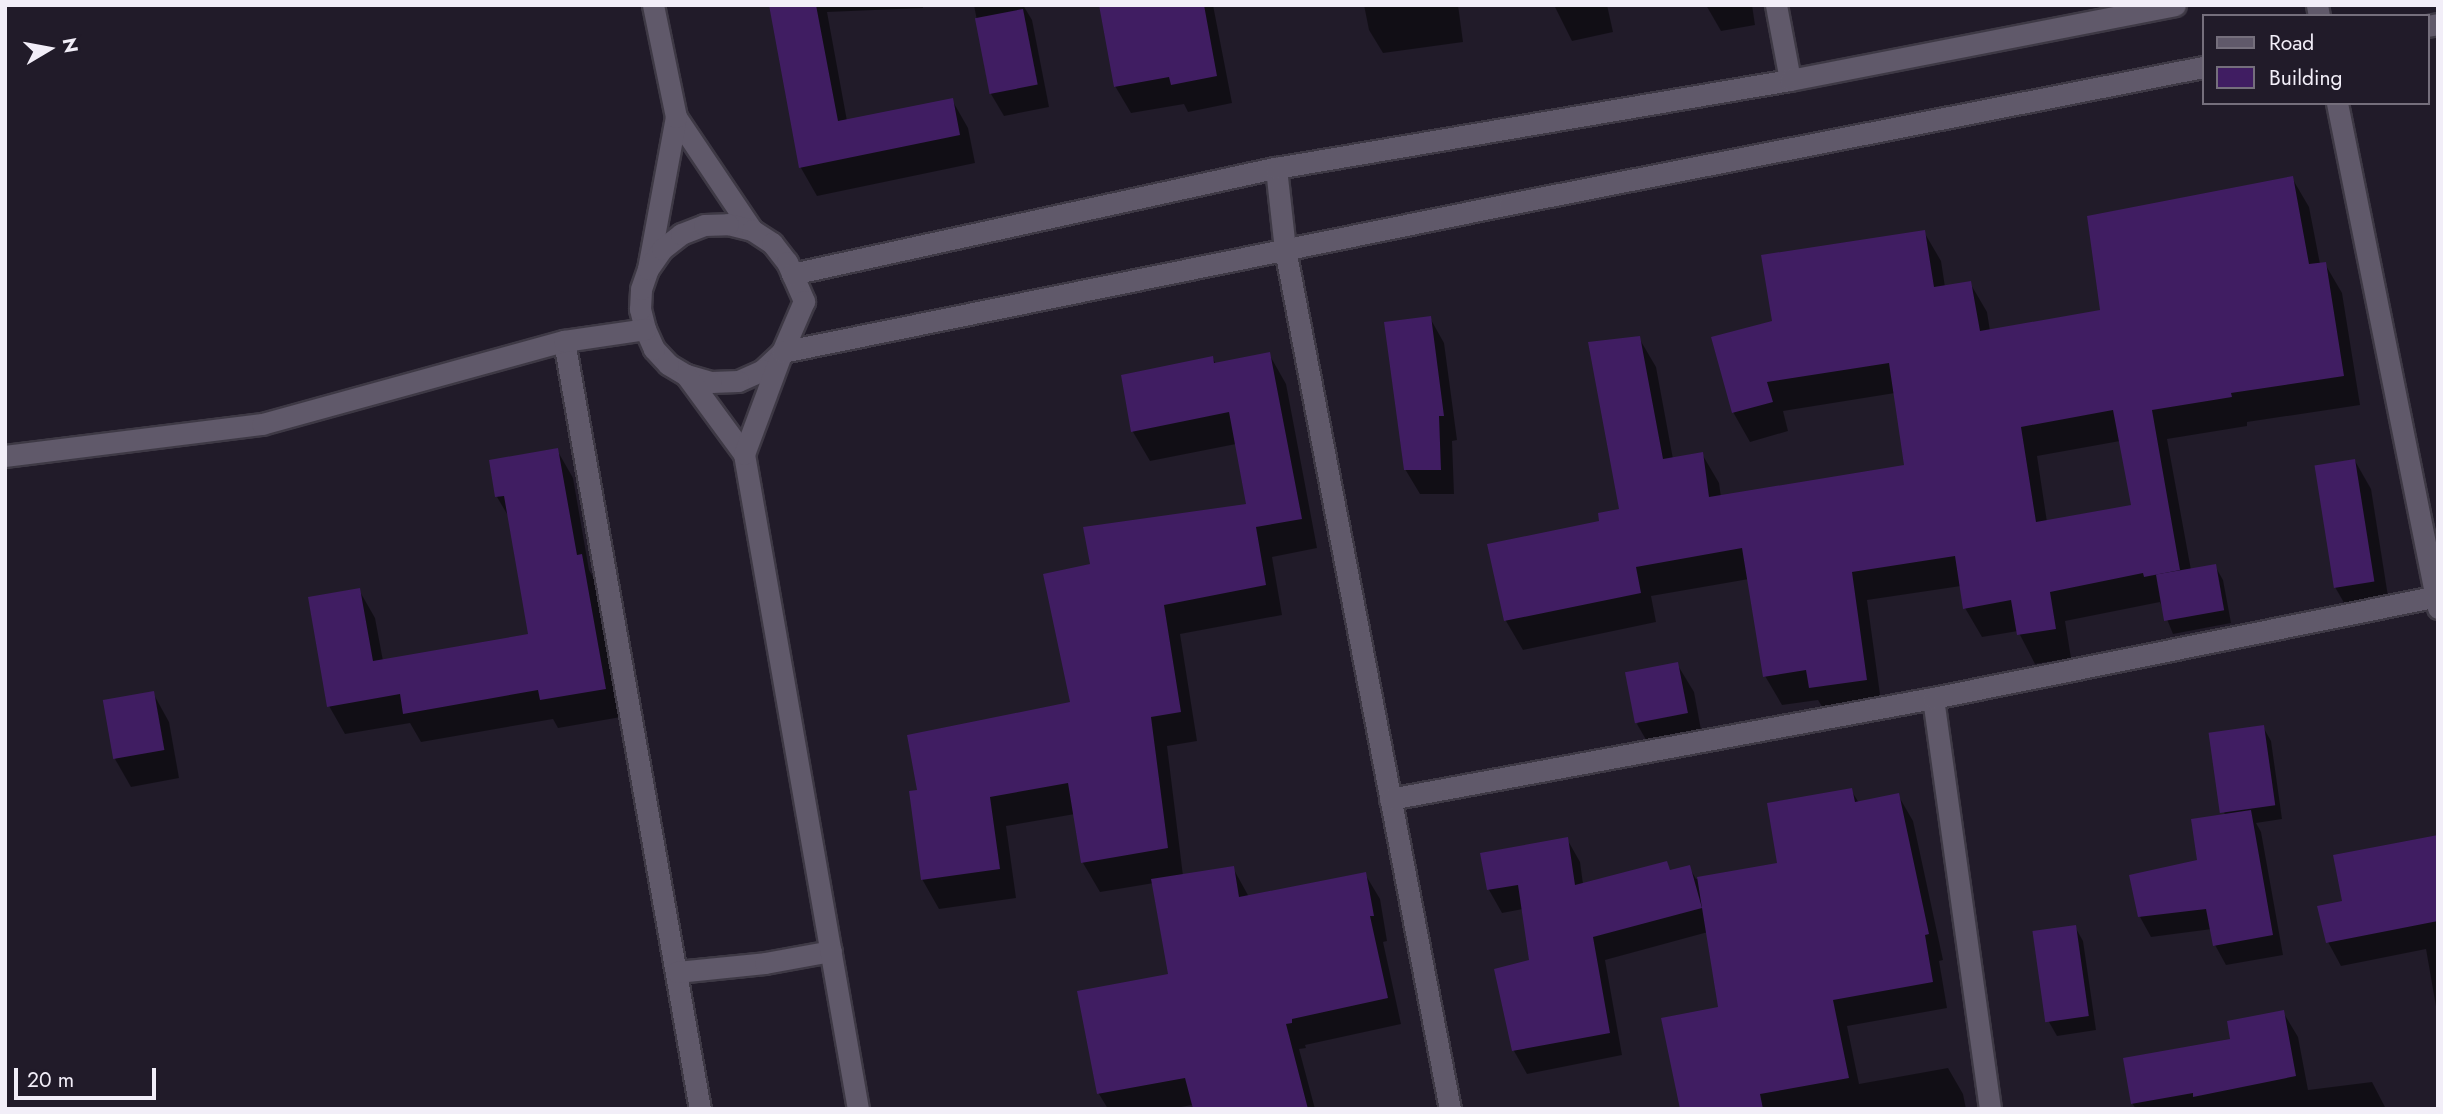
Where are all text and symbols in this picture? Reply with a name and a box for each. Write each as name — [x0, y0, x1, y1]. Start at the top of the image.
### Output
north arrow — [14, 14, 84, 84]
legend — [2202, 14, 2429, 105]
text: Road — [2269, 28, 2314, 58]
text: N — [56, 35, 85, 55]
text: Building — [2269, 63, 2342, 93]
scale bar — [18, 1054, 159, 1098]
text: 20 m — [27, 1065, 74, 1095]

